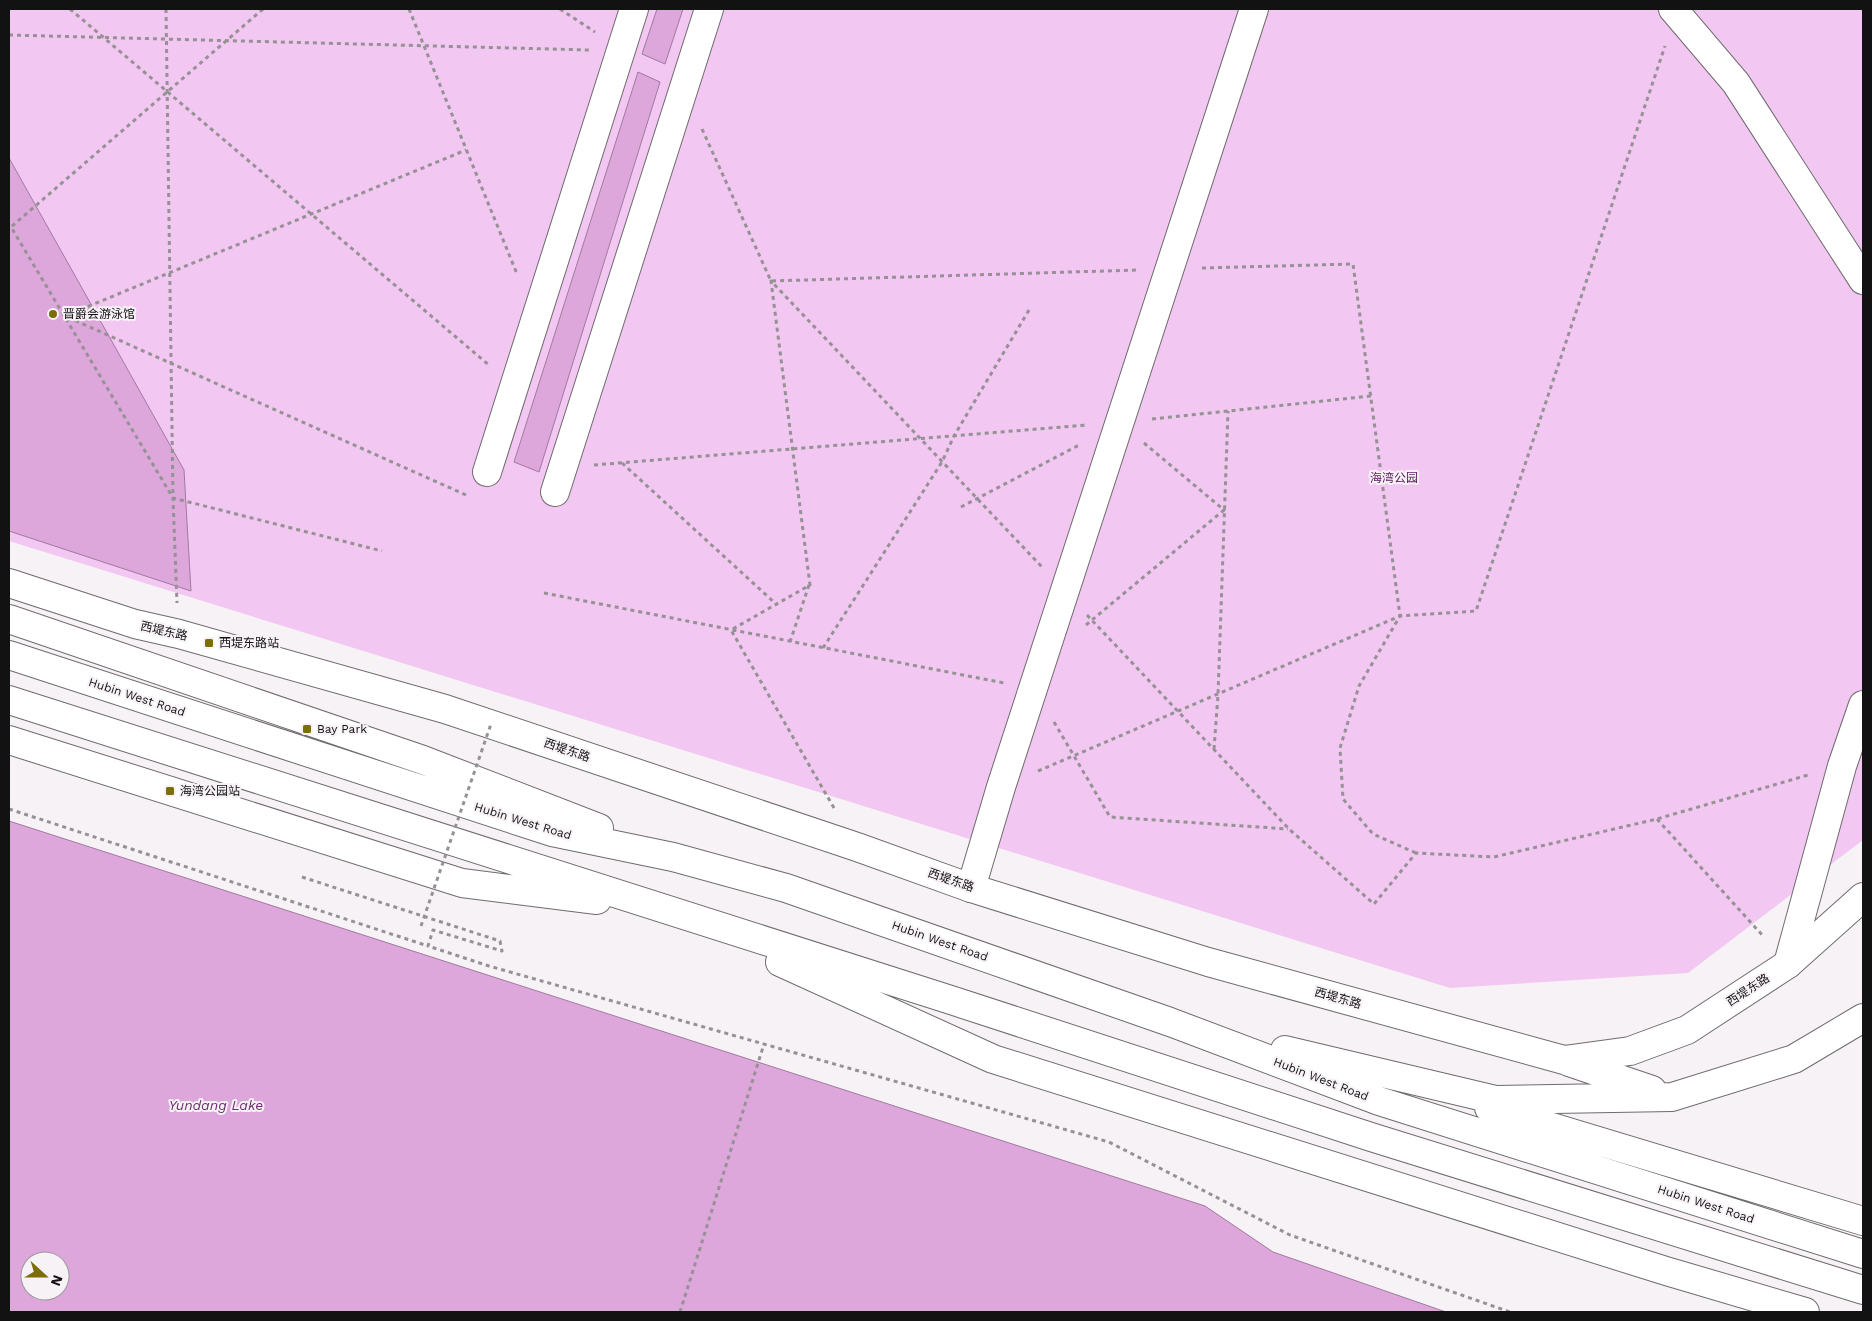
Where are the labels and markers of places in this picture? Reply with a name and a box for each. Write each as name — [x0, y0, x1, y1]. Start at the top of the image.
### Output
place label: 晋爵会游泳馆 — [63, 307, 135, 321]
marker: 晋爵会游泳馆 — [47, 308, 59, 320]
place label: 西堤东路站 — [219, 636, 279, 650]
marker: 西堤东路站 — [203, 637, 215, 649]
place label: Bay Park — [317, 722, 367, 736]
marker: Bay Park — [301, 723, 313, 735]
place label: 海湾公园站 — [180, 784, 240, 798]
marker: 海湾公园站 — [164, 785, 176, 797]

